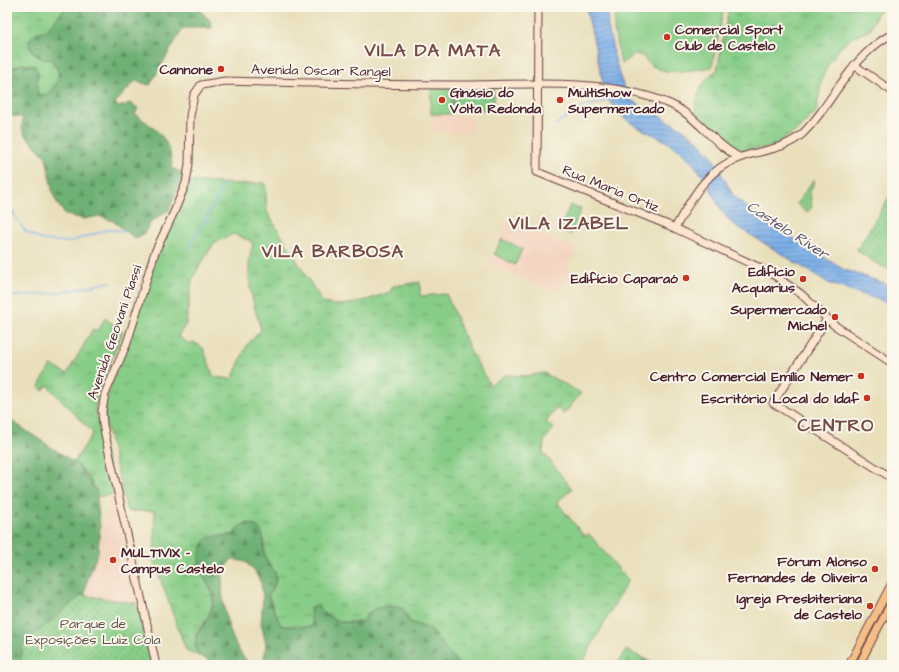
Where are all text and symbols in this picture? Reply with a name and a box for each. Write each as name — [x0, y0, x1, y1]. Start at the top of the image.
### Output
place label: Comercial Sport Club de Castelo — [675, 20, 783, 56]
marker: Comercial Sport Club de Castelo — [662, 32, 672, 42]
district label: VILA DA MATA — [364, 38, 501, 63]
place label: Cannone — [160, 60, 213, 80]
street label: Avenida Oscar Rangel — [251, 60, 391, 82]
marker: Cannone — [216, 64, 226, 74]
place label: Ginásio do Volta Redonda — [449, 83, 542, 119]
place label: MultiShow Supermercado — [567, 83, 665, 119]
marker: Ginásio do Volta Redonda — [437, 95, 447, 105]
marker: MultiShow Supermercado — [555, 95, 565, 105]
street label: Rua Maria Ortiz — [559, 160, 662, 217]
water label: Castelo River — [743, 196, 834, 266]
district label: VILA IZABEL — [508, 211, 629, 236]
district label: VILA BARBOSA — [261, 239, 404, 264]
street label: Avenida Geovani Piassi — [82, 262, 147, 402]
place label: Edifício Acquarius — [732, 262, 795, 298]
place label: Edifício Caparaó — [571, 269, 678, 289]
marker: Edifício Caparaó — [681, 273, 691, 283]
marker: Edifício Acquarius — [798, 274, 808, 284]
place label: Supermercado Michel — [730, 300, 828, 336]
marker: Supermercado Michel — [830, 312, 840, 322]
place label: Centro Comercial Emílio Nemer — [650, 367, 853, 387]
marker: Centro Comercial Emílio Nemer — [856, 371, 866, 381]
place label: Escritório Local do Idaf — [701, 389, 860, 409]
marker: Escritório Local do Idaf — [862, 393, 872, 403]
district label: CENTRO — [798, 413, 874, 438]
place label: MULTIVIX - Campus Castelo — [121, 543, 224, 579]
place label: Fórum Alonso Fernandes de Oliveira — [728, 552, 868, 588]
marker: MULTIVIX - Campus Castelo — [108, 555, 118, 565]
marker: Fórum Alonso Fernandes de Oliveira — [870, 564, 880, 574]
place label: Igreja Presbiteriana de Castelo — [737, 589, 863, 625]
marker: Igreja Presbiteriana de Castelo — [865, 601, 875, 611]
park label: Parque de Exposições Luiz Cola — [25, 614, 161, 650]

